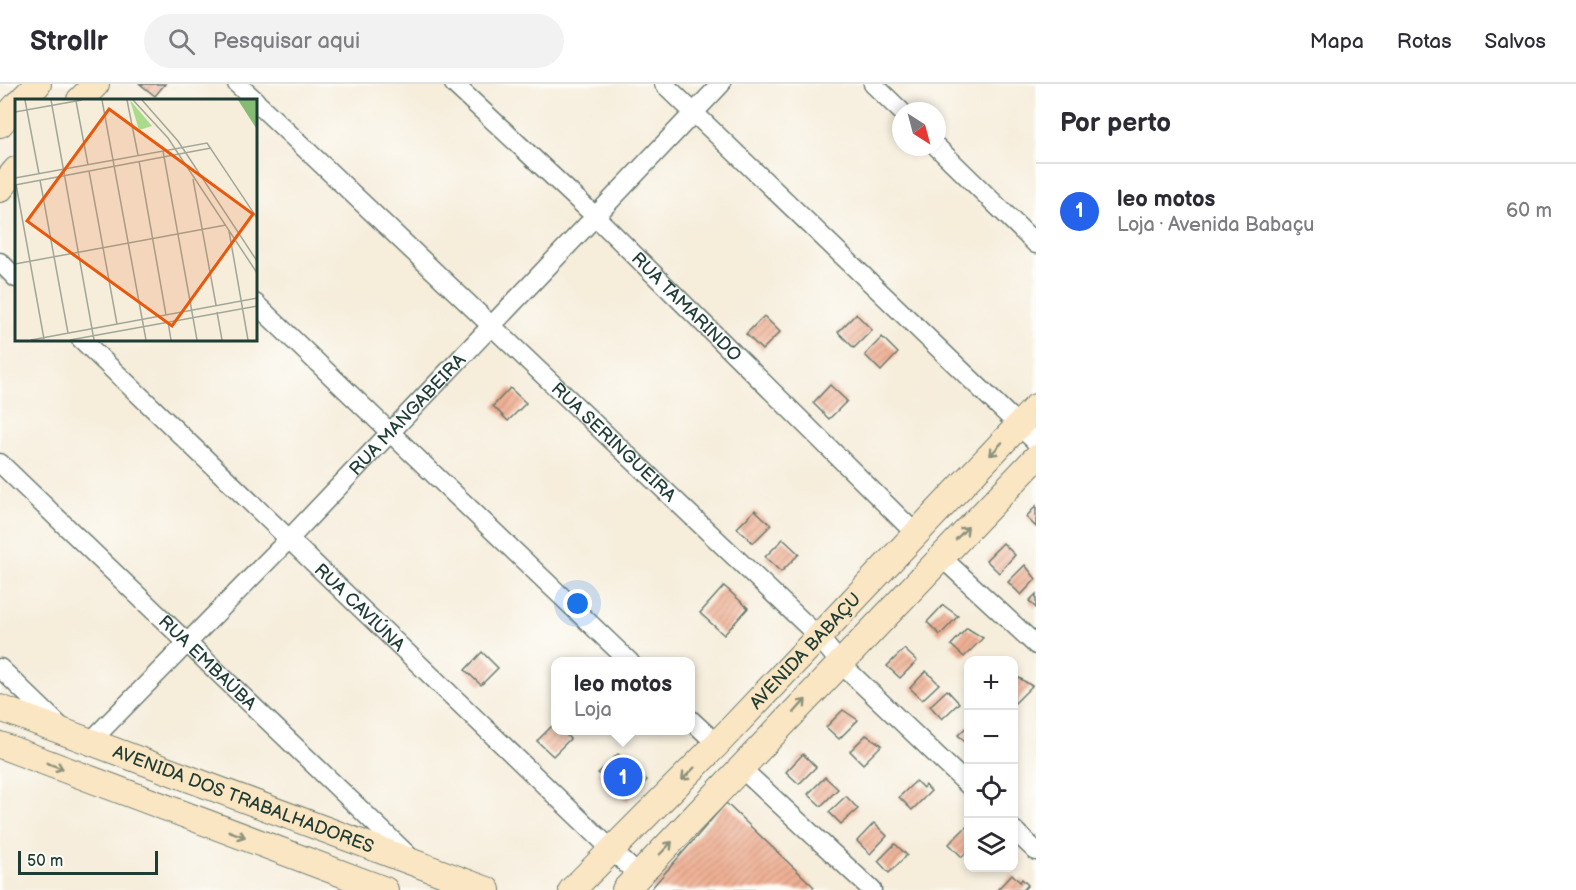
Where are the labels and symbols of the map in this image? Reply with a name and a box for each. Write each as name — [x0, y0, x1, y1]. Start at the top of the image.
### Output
inset map — [15, 99, 256, 340]
north arrow — [892, 102, 946, 156]
street label: RUA TAMARINDO — [627, 248, 746, 366]
street label: RUA MANGABEIRA — [345, 349, 470, 479]
street label: RUA SERINGUEIRA — [547, 378, 680, 506]
one-way arrow — [988, 442, 1003, 457]
one-way arrow — [955, 526, 969, 541]
street label: RUA CAVIÚNA — [310, 559, 409, 656]
street label: AVENIDA BABAÇU — [745, 588, 865, 713]
your location — [563, 589, 592, 618]
street label: RUA EMBAÚBA — [154, 611, 261, 714]
one-way arrow — [793, 699, 807, 714]
street label: AVENIDA DOS TRABALHADORES — [110, 741, 377, 857]
pin: 1 — [604, 754, 642, 800]
one-way arrow — [45, 761, 64, 772]
one-way arrow — [680, 766, 695, 781]
one-way arrow — [227, 830, 246, 841]
one-way arrow — [659, 841, 673, 856]
scale bar — [18, 848, 158, 876]

